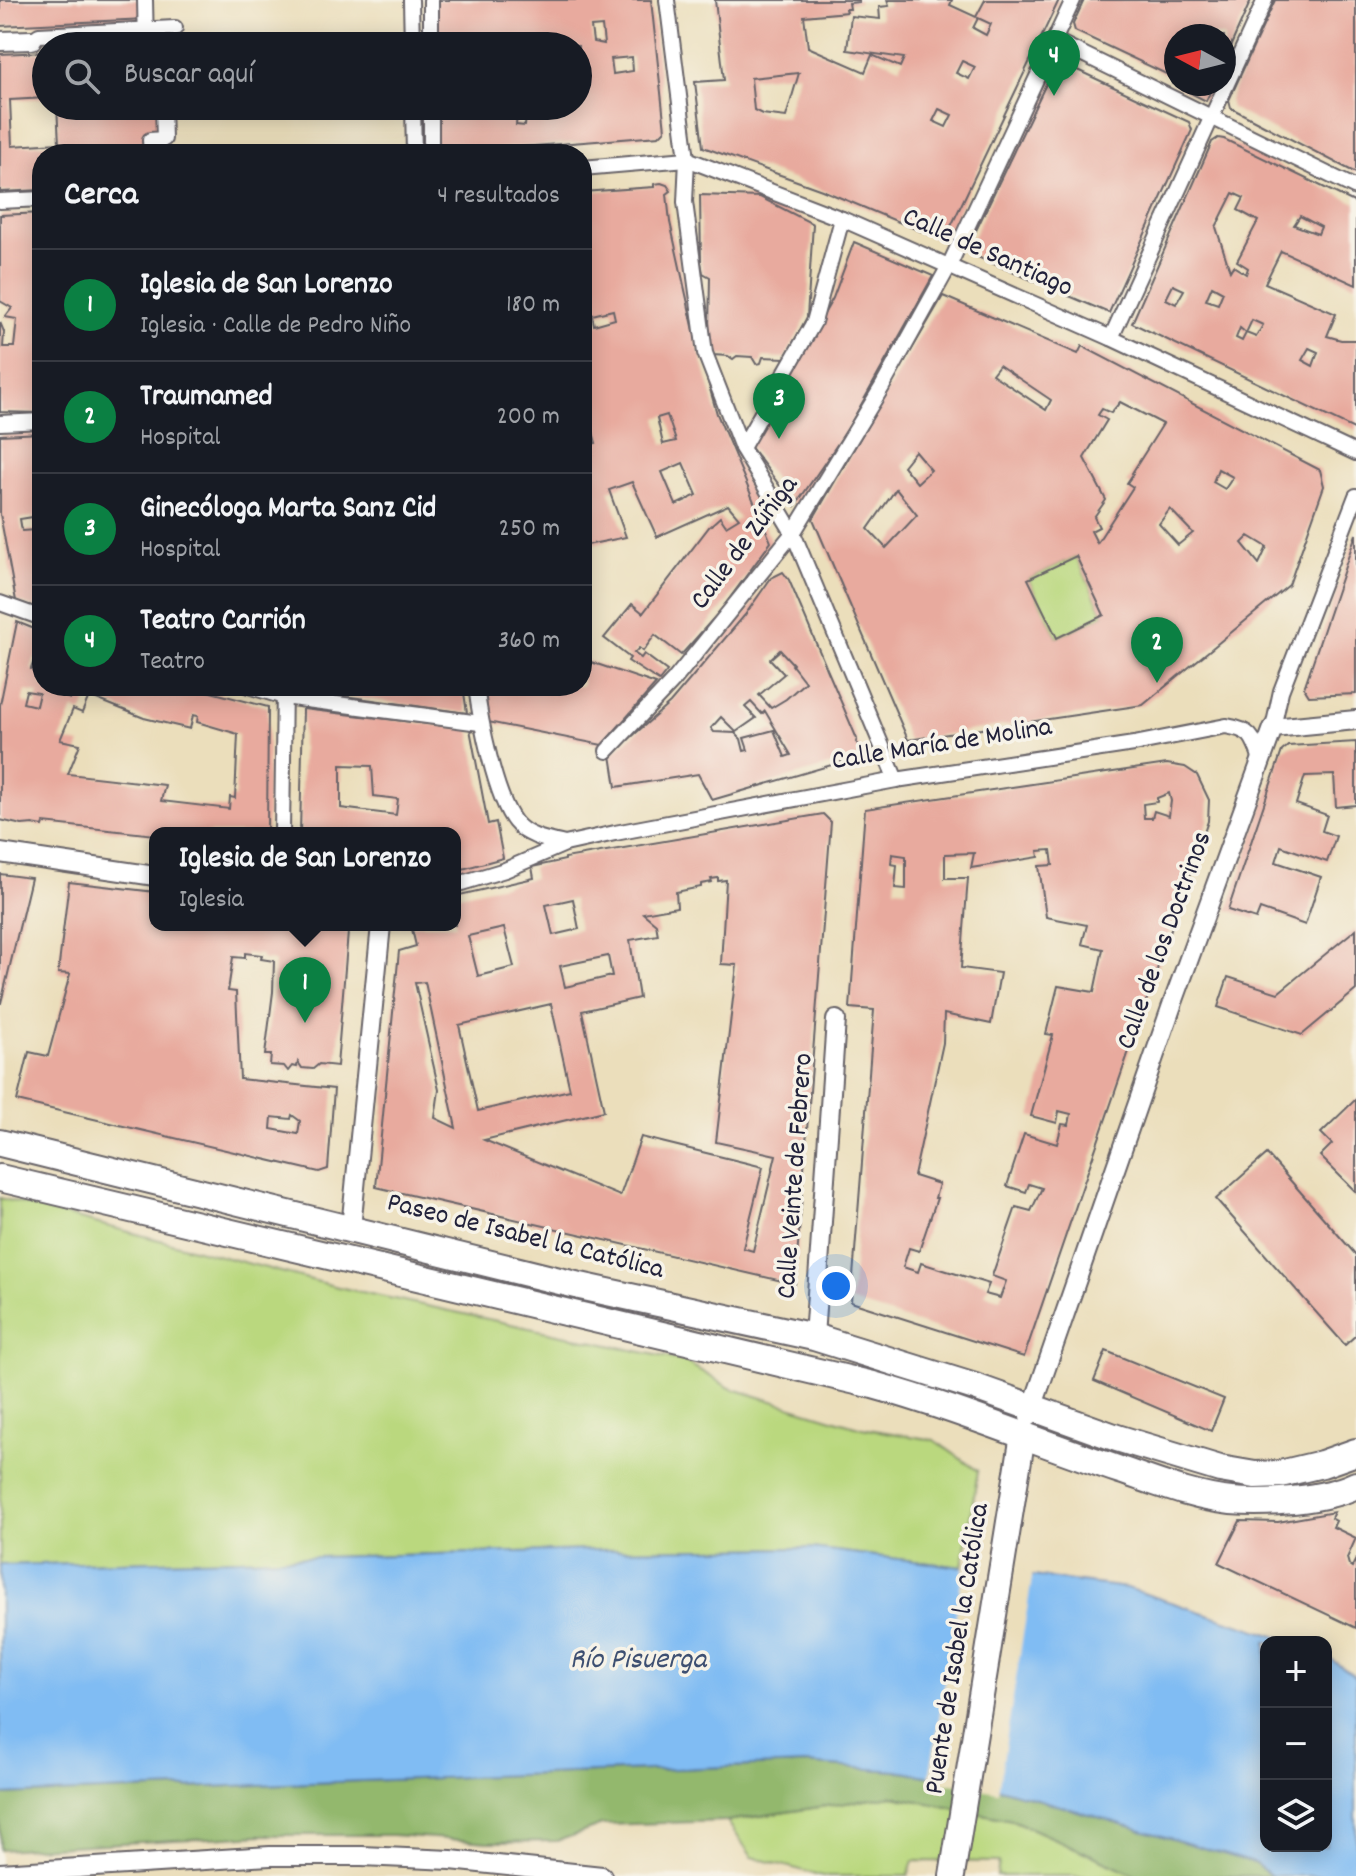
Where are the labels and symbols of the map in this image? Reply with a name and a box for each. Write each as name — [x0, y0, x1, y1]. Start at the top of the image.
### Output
north arrow — [1164, 24, 1236, 96]
pin: 4 — [1028, 30, 1080, 96]
street label: Calle de Santiago — [895, 199, 1079, 309]
pin: 3 — [753, 373, 805, 439]
street label: Calle de Zúñiga — [682, 468, 810, 619]
pin: 2 — [1131, 617, 1183, 683]
street label: Calle María de Molina — [829, 709, 1056, 783]
street label: Calle de los Doctrinos — [1108, 826, 1224, 1056]
pin: 1 — [279, 957, 331, 1023]
street label: Calle Veinte de Febrero — [768, 1052, 826, 1300]
street label: Paseo de Isabel la Católica — [382, 1184, 668, 1292]
your location — [816, 1266, 856, 1306]
street label: Puente de Isabel la Católica — [916, 1500, 1002, 1797]
water label: Río Pisuerga — [570, 1640, 708, 1683]

